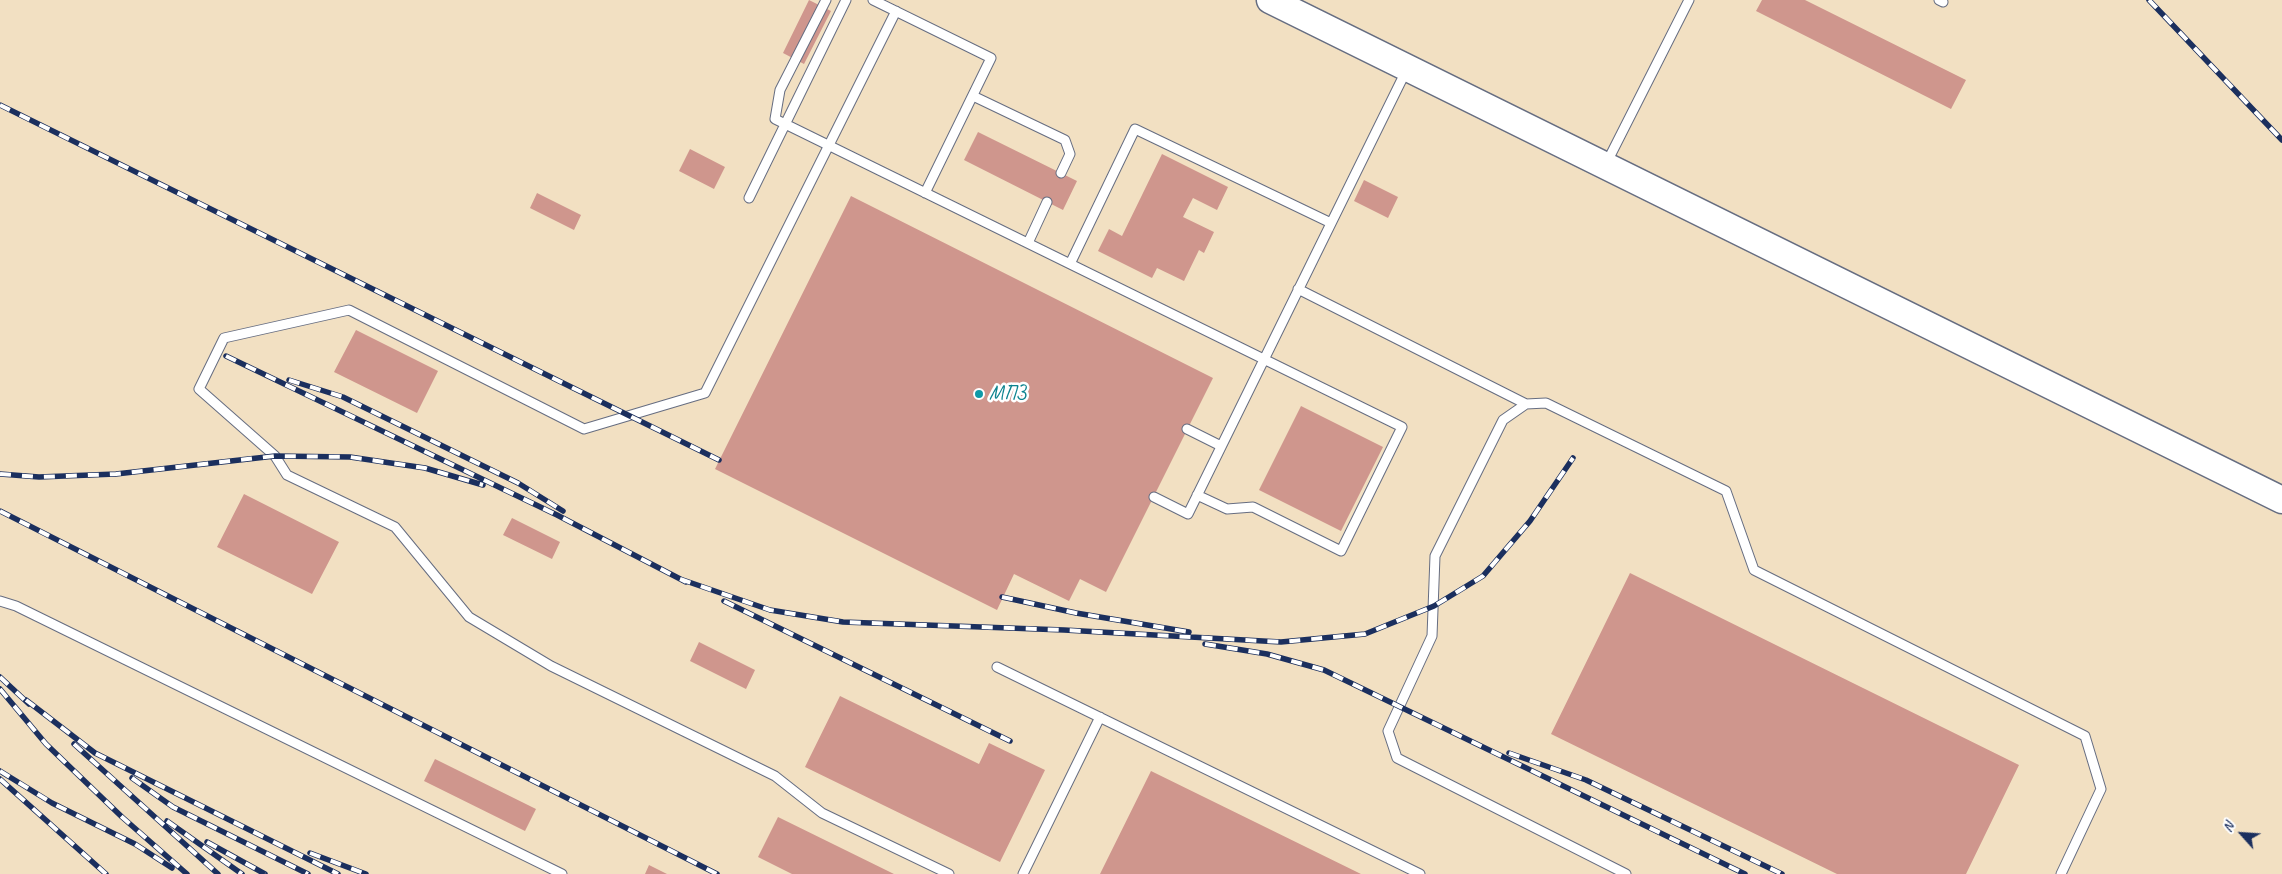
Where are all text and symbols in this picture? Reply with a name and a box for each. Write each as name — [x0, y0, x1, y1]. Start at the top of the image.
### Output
place label: МПЗ — [989, 382, 1026, 406]
marker: МПЗ — [973, 388, 985, 400]
north arrow — [2217, 809, 2267, 859]
text: N — [2219, 820, 2238, 835]

